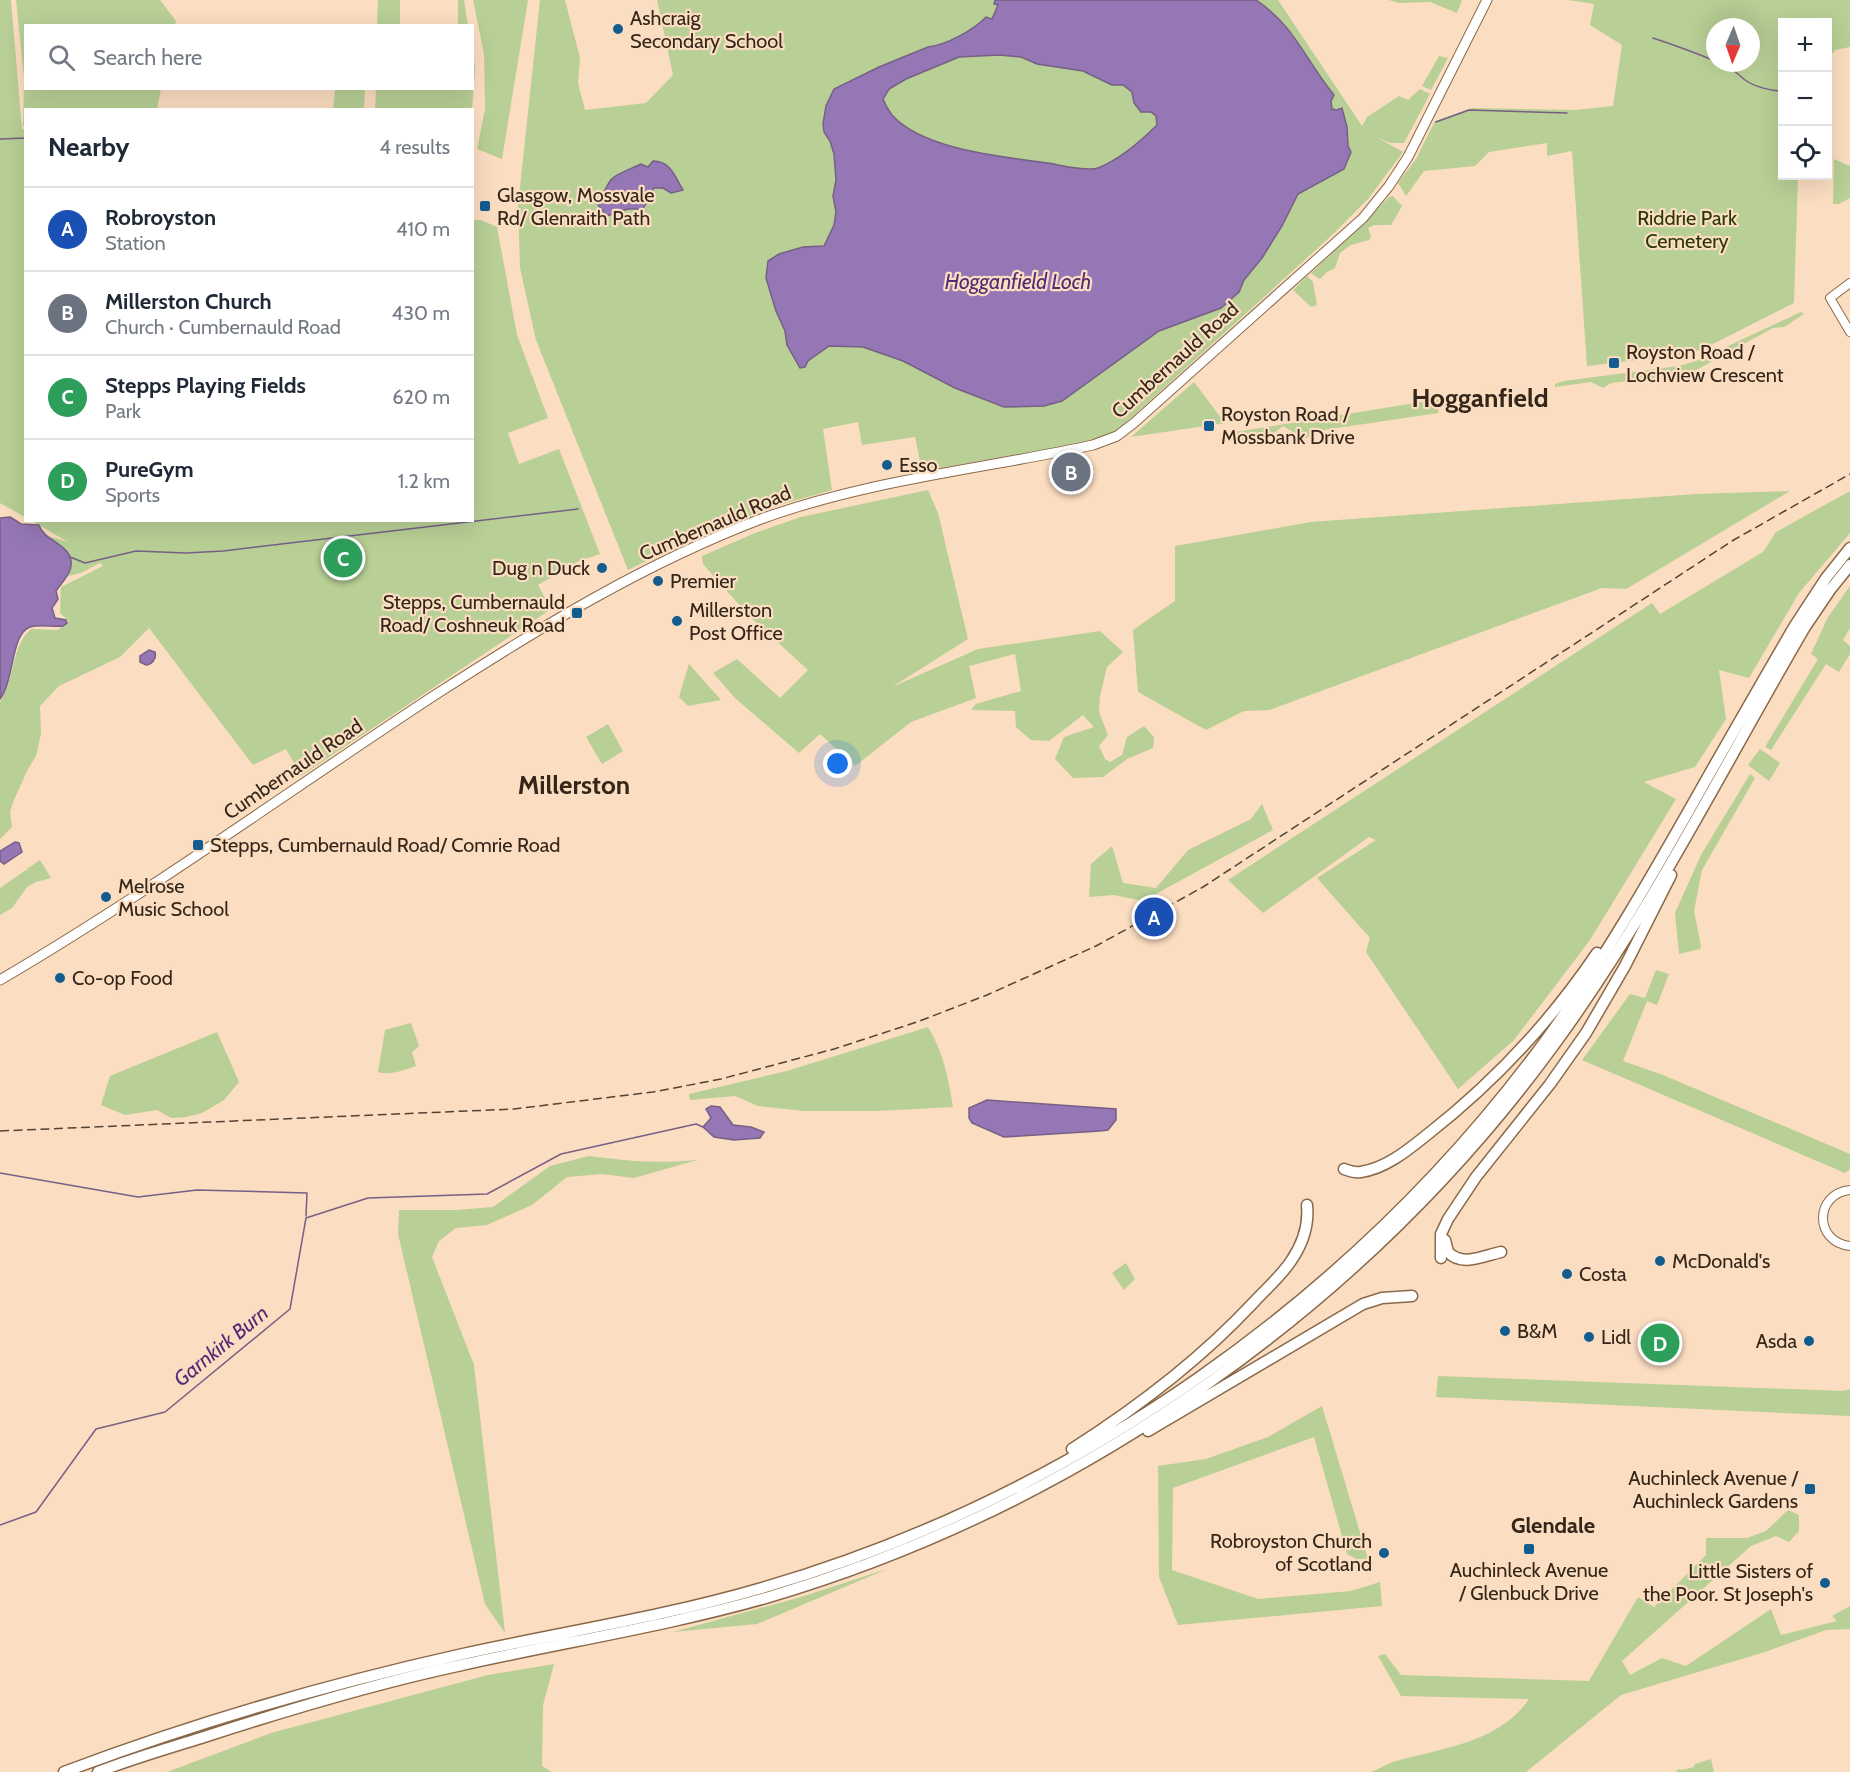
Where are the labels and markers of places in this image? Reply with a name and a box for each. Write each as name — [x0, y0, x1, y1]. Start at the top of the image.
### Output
place label: Ashcraig Secondary School — [630, 6, 783, 53]
marker: Ashcraig Secondary School — [611, 22, 625, 36]
place label: Glasgow, Mossvale Rd/ Glenraith Path — [497, 183, 654, 230]
marker: Glasgow, Mossvale Rd/ Glenraith Path — [478, 199, 492, 213]
place label: Royston Road / Lochview Crescent — [1626, 340, 1784, 387]
marker: Royston Road / Lochview Crescent — [1607, 356, 1621, 370]
place label: Royston Road / Mossbank Drive — [1221, 402, 1355, 449]
marker: Royston Road / Mossbank Drive — [1202, 419, 1216, 433]
pin: B — [1052, 450, 1090, 494]
place label: Esso — [899, 453, 938, 477]
marker: Esso — [880, 458, 894, 472]
pin: C — [324, 536, 362, 580]
place label: Dug n Duck — [492, 556, 590, 580]
marker: Dug n Duck — [595, 561, 609, 575]
place label: Premier — [670, 569, 737, 593]
marker: Premier — [651, 574, 665, 588]
place label: Stepps, Cumbernauld Road/ Coshneuk Road — [380, 590, 565, 637]
place label: Millerston Post Office — [689, 598, 783, 645]
marker: Stepps, Cumbernauld Road/ Coshneuk Road — [570, 606, 584, 620]
marker: Millerston Post Office — [670, 614, 684, 628]
place label: Stepps, Cumbernauld Road/ Comrie Road — [210, 833, 560, 857]
marker: Stepps, Cumbernauld Road/ Comrie Road — [191, 838, 205, 852]
place label: Melrose Music School — [118, 874, 229, 921]
marker: Melrose Music School — [99, 890, 113, 904]
pin: A — [1134, 894, 1174, 940]
place label: Co-op Food — [72, 966, 173, 990]
marker: Co-op Food — [53, 971, 67, 985]
place label: McDonald's — [1672, 1249, 1770, 1273]
marker: McDonald's — [1653, 1254, 1667, 1268]
place label: Costa — [1579, 1262, 1627, 1286]
marker: Costa — [1560, 1267, 1574, 1281]
place label: B&M — [1517, 1319, 1557, 1343]
pin: D — [1640, 1320, 1680, 1366]
marker: B&M — [1498, 1324, 1512, 1338]
place label: Lidl — [1601, 1325, 1631, 1349]
place label: Asda — [1756, 1329, 1797, 1353]
marker: Lidl — [1582, 1330, 1596, 1344]
marker: Asda — [1802, 1334, 1816, 1348]
place label: Auchinleck Avenue / Auchinleck Gardens — [1628, 1466, 1800, 1513]
marker: Auchinleck Avenue / Auchinleck Gardens — [1803, 1482, 1817, 1496]
place label: Robroyston Church of Scotland — [1210, 1529, 1372, 1576]
marker: Auchinleck Avenue / Glenbuck Drive — [1522, 1542, 1536, 1556]
marker: Robroyston Church of Scotland — [1377, 1546, 1391, 1560]
place label: Auchinleck Avenue / Glenbuck Drive — [1450, 1558, 1608, 1605]
place label: Little Sisters of the Poor. St Joseph's — [1643, 1559, 1813, 1606]
marker: Little Sisters of the Poor. St Joseph's — [1818, 1576, 1832, 1590]

